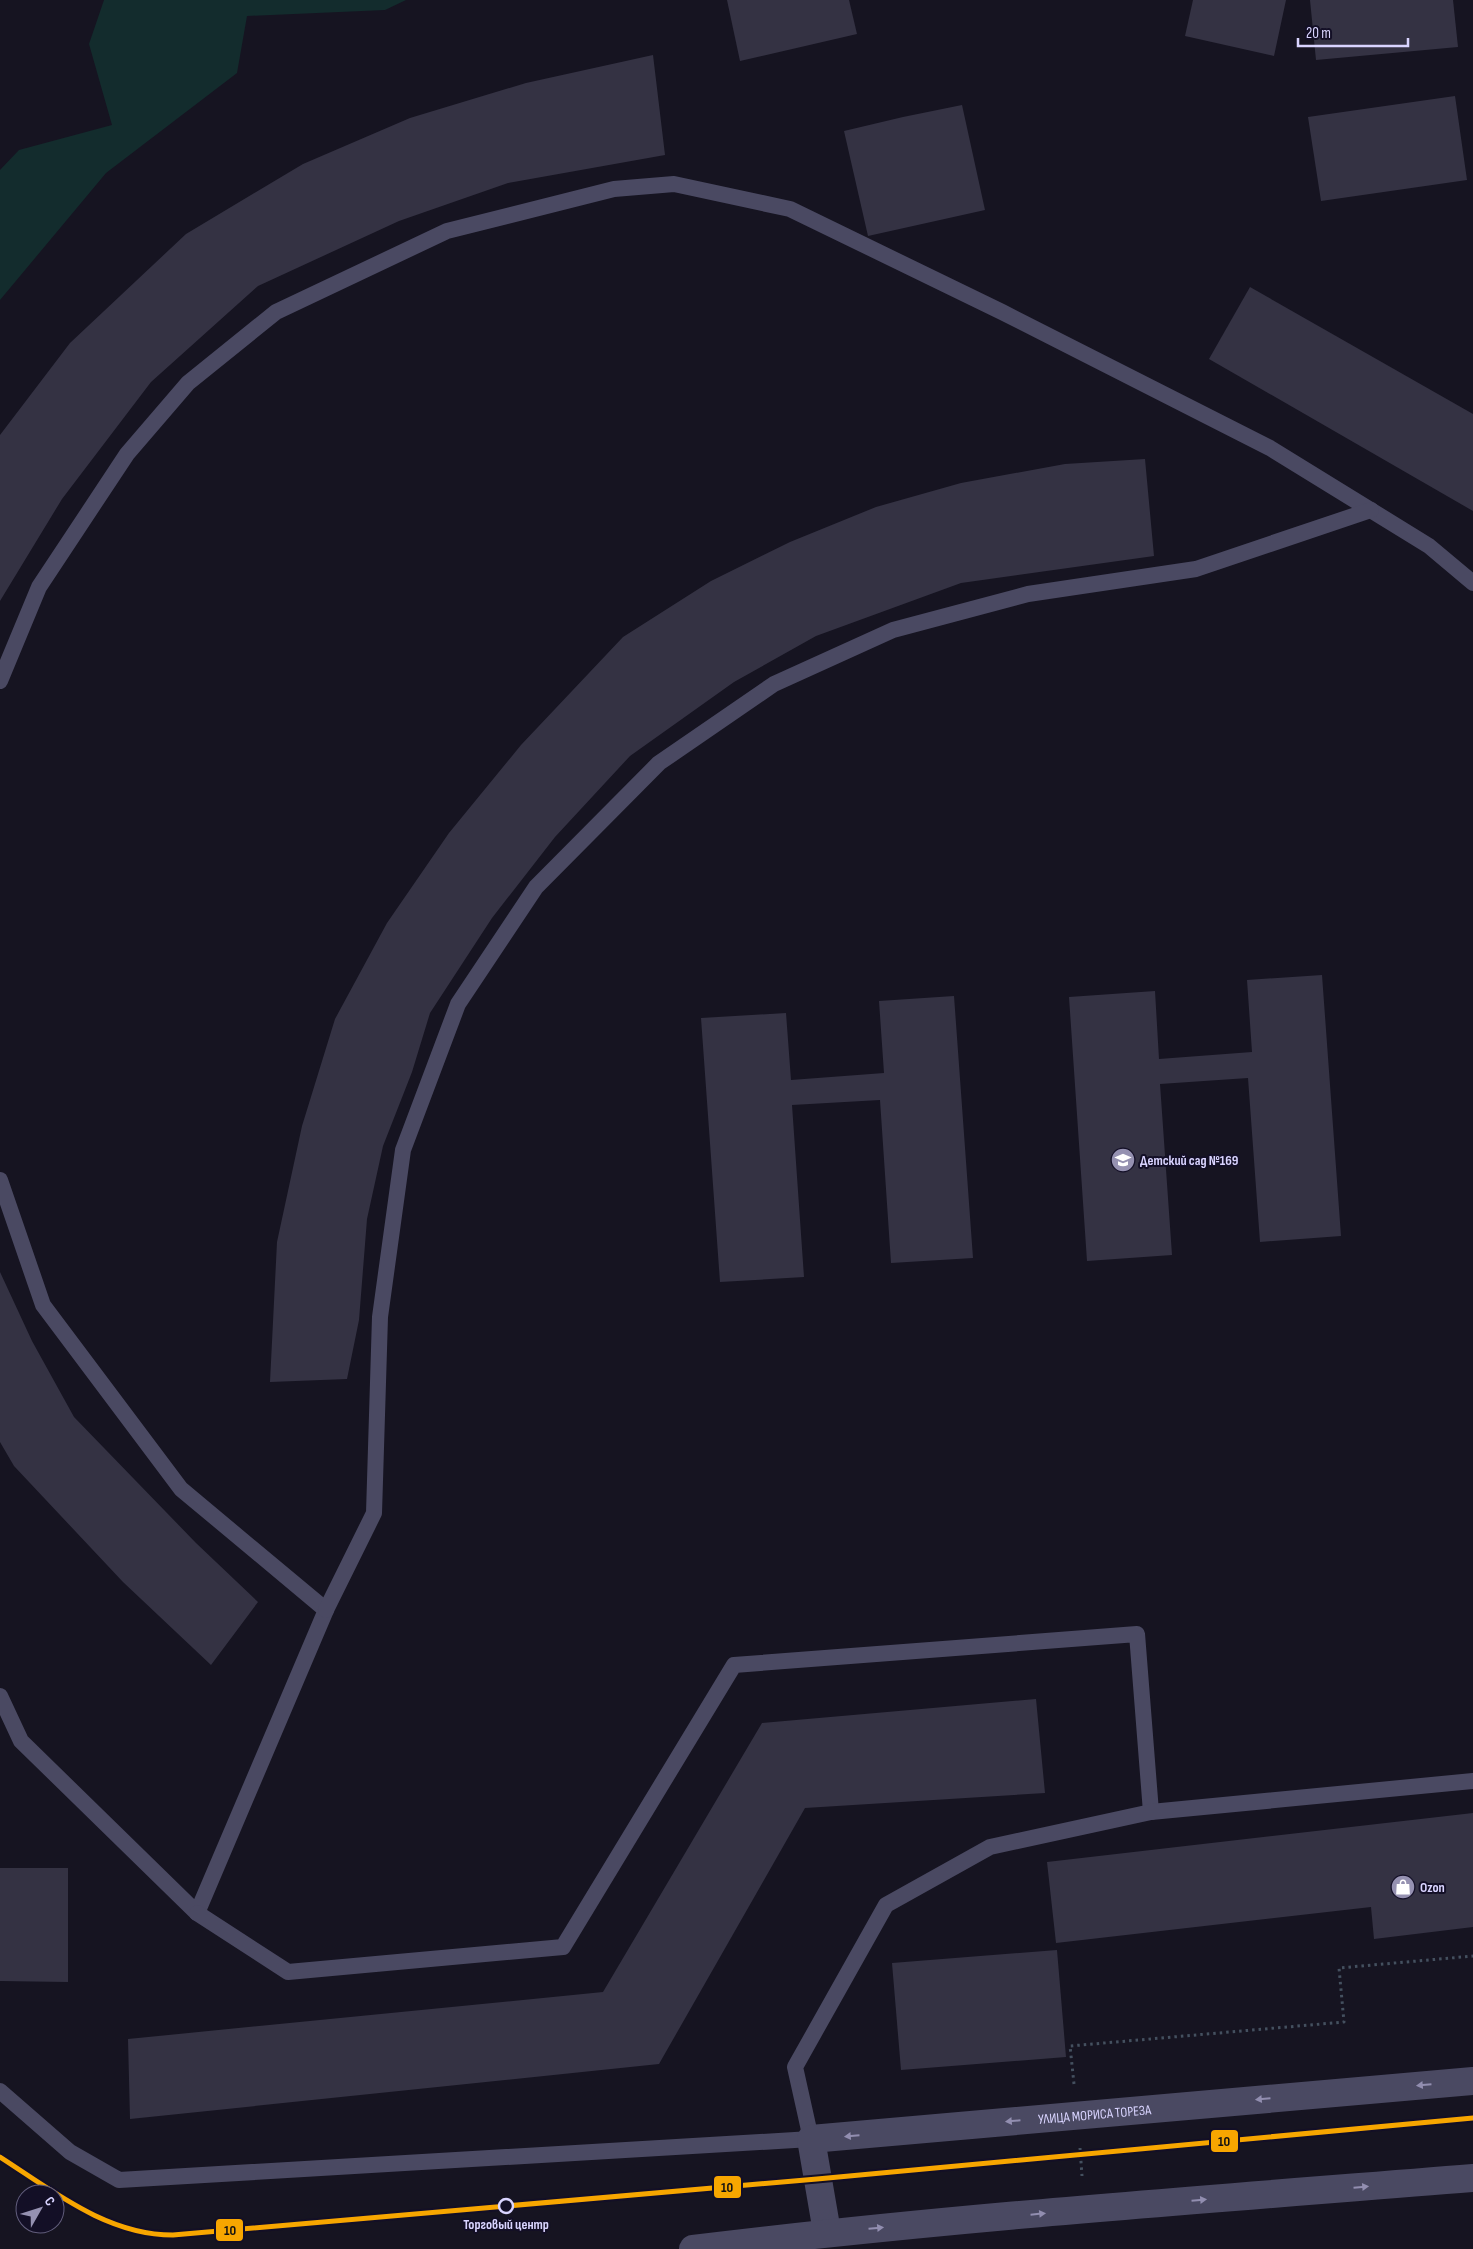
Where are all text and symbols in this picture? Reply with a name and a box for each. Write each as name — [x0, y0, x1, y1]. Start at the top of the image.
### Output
scale bar — [1298, 15, 1408, 47]
text: 20 m — [1306, 24, 1331, 43]
school or university icon: Детский сад №169 — [1110, 1147, 1136, 1173]
place label: Детский сад №169 — [1140, 1152, 1239, 1169]
shop icon: Ozon — [1390, 1874, 1416, 1900]
place label: Ozon — [1420, 1879, 1445, 1896]
one-way arrow — [1416, 2081, 1432, 2089]
one-way arrow — [1254, 2096, 1270, 2104]
street label: УЛИЦА МОРИСА ТОРЕЗА — [1037, 2101, 1153, 2128]
one-way arrow — [1005, 2117, 1021, 2125]
line badge: 10 — [1210, 2129, 1239, 2153]
one-way arrow — [843, 2132, 859, 2140]
text: 10 — [1218, 2133, 1230, 2150]
line badge: 10 — [713, 2175, 742, 2199]
text: 10 — [721, 2179, 733, 2196]
one-way arrow — [1354, 2182, 1370, 2190]
north arrow — [15, 2184, 65, 2234]
text: С — [41, 2193, 59, 2209]
one-way arrow — [1192, 2195, 1208, 2203]
marker: Торговый центр — [498, 2198, 514, 2214]
one-way arrow — [1030, 2209, 1046, 2217]
place label: Торговый центр — [463, 2216, 549, 2233]
line badge: 10 — [215, 2218, 244, 2242]
text: 10 — [224, 2222, 236, 2239]
one-way arrow — [868, 2224, 884, 2232]

